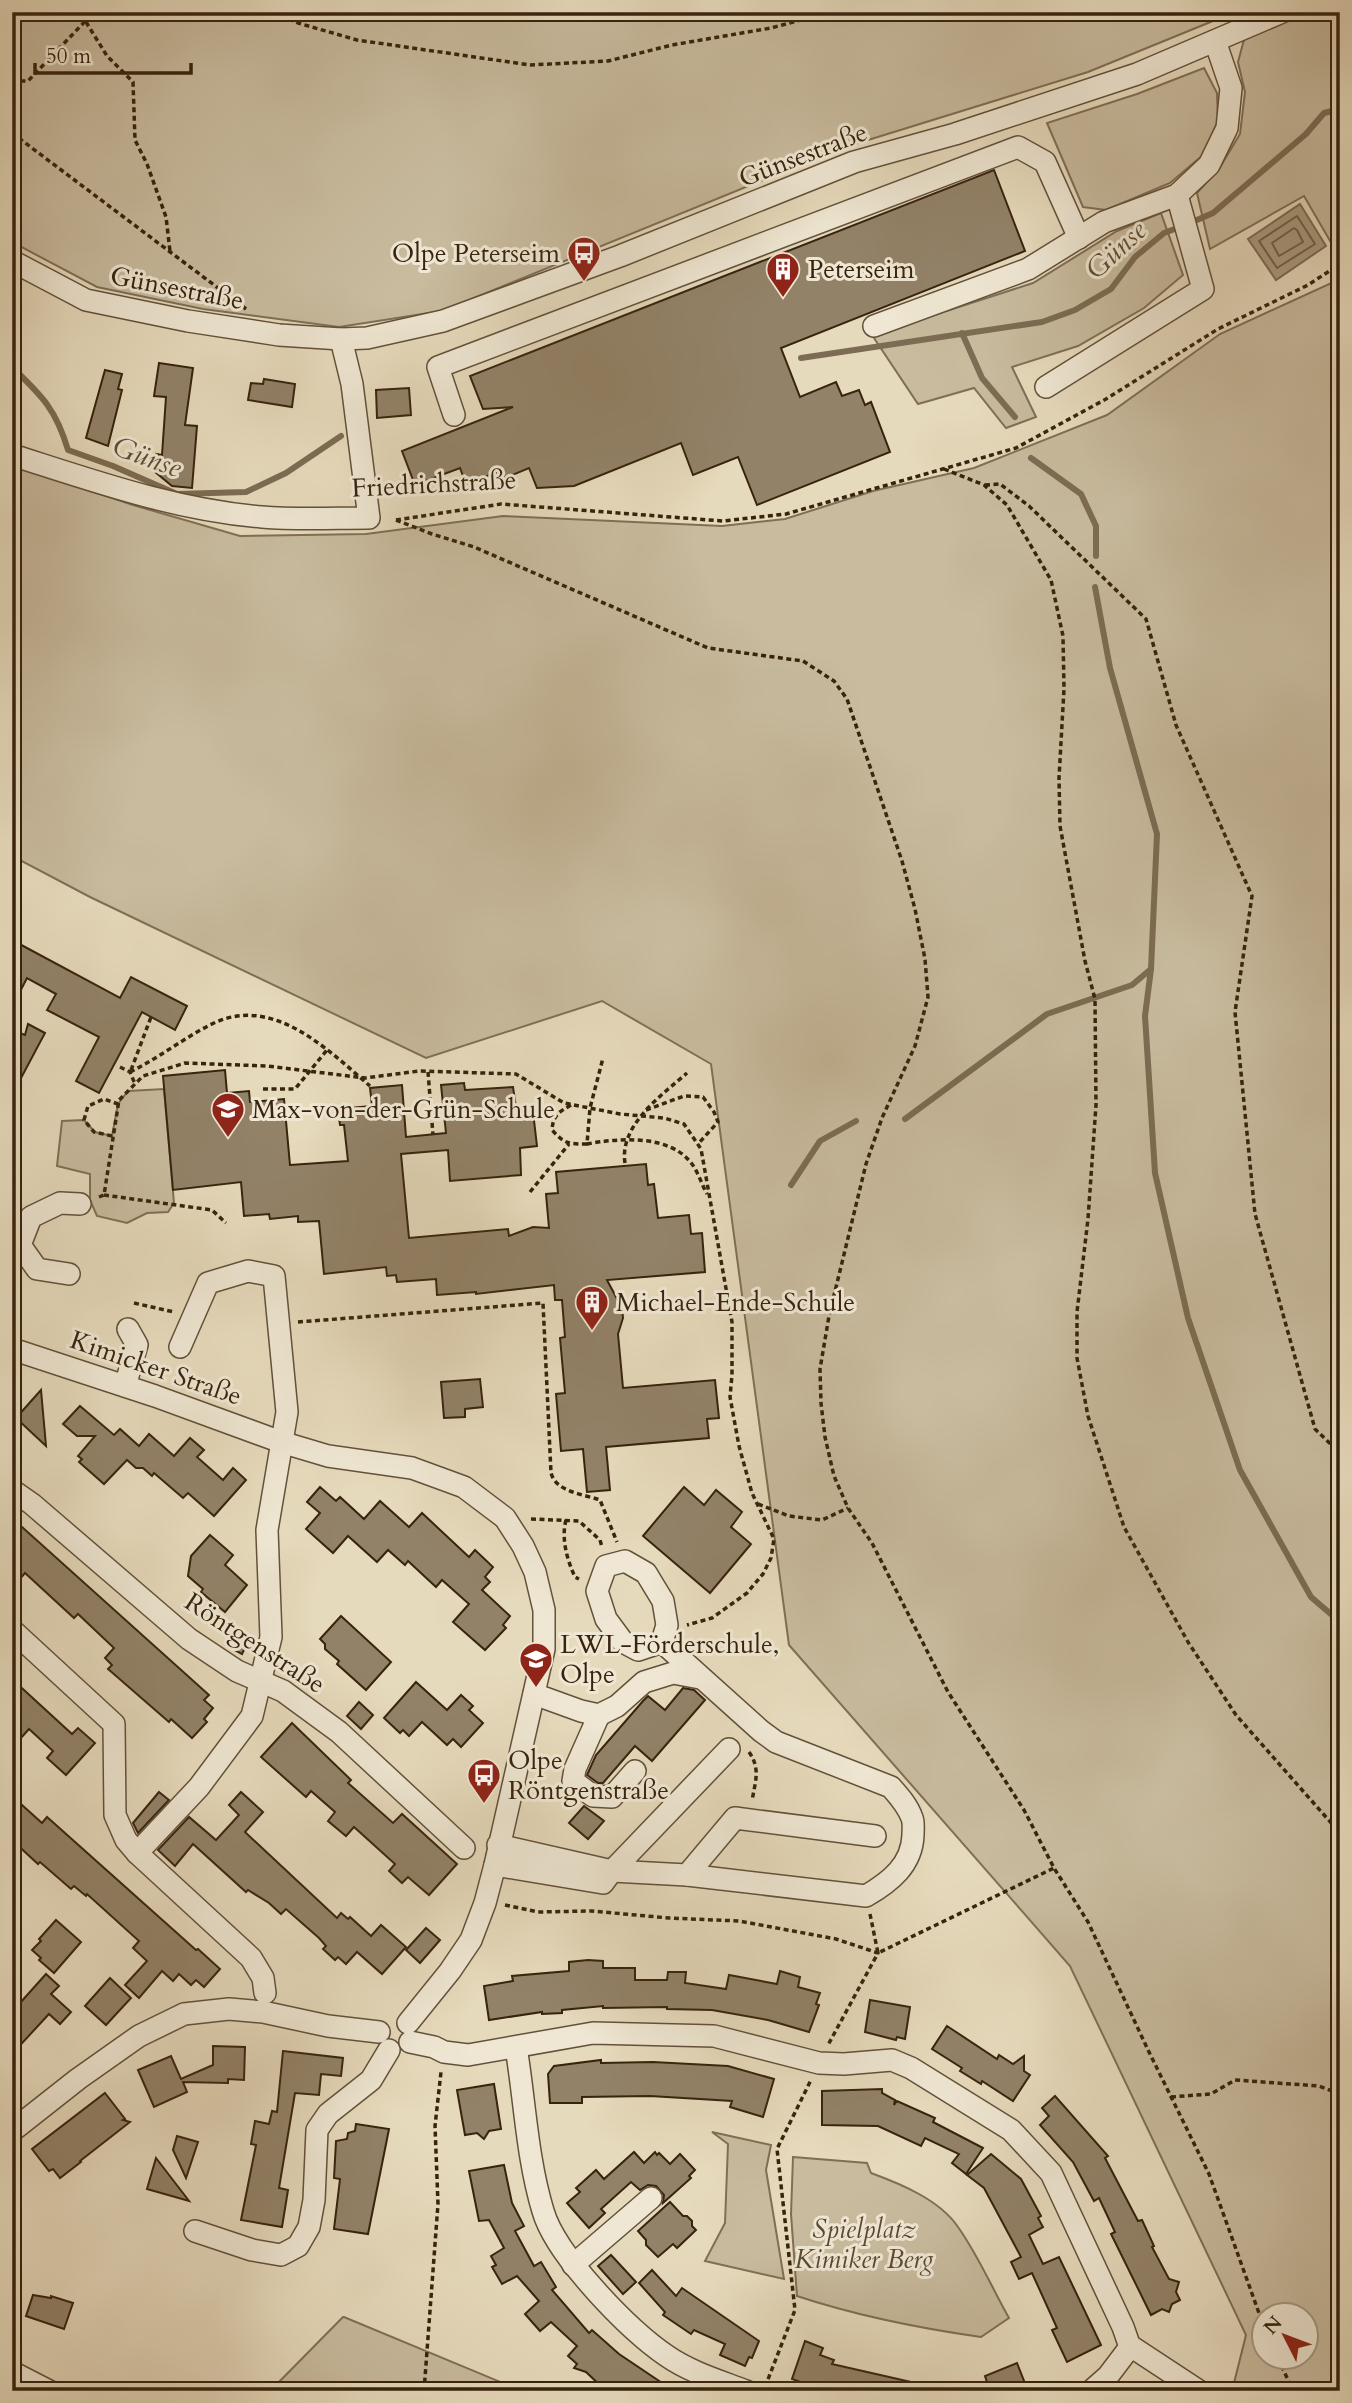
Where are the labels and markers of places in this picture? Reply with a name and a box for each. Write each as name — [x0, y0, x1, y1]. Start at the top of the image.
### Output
bus stop icon: Olpe Peterseim — [565, 234, 603, 283]
place label: Olpe Peterseim — [392, 236, 560, 271]
building icon: Peterseim — [764, 250, 802, 299]
place label: Peterseim — [808, 252, 915, 287]
school or university icon: Max-von-der-Grün-Schule — [209, 1090, 247, 1139]
place label: Max-von-der-Grün-Schule — [252, 1092, 555, 1127]
building icon: Michael-Ende-Schule — [573, 1283, 611, 1332]
place label: Michael-Ende-Schule — [616, 1285, 855, 1320]
place label: LWL-Förderschule, Olpe — [560, 1627, 779, 1692]
school or university icon: LWL-Förderschule, Olpe — [517, 1640, 555, 1689]
place label: Olpe Röntgenstraße — [508, 1743, 669, 1808]
bus stop icon: Olpe Röntgenstraße — [465, 1756, 503, 1805]

